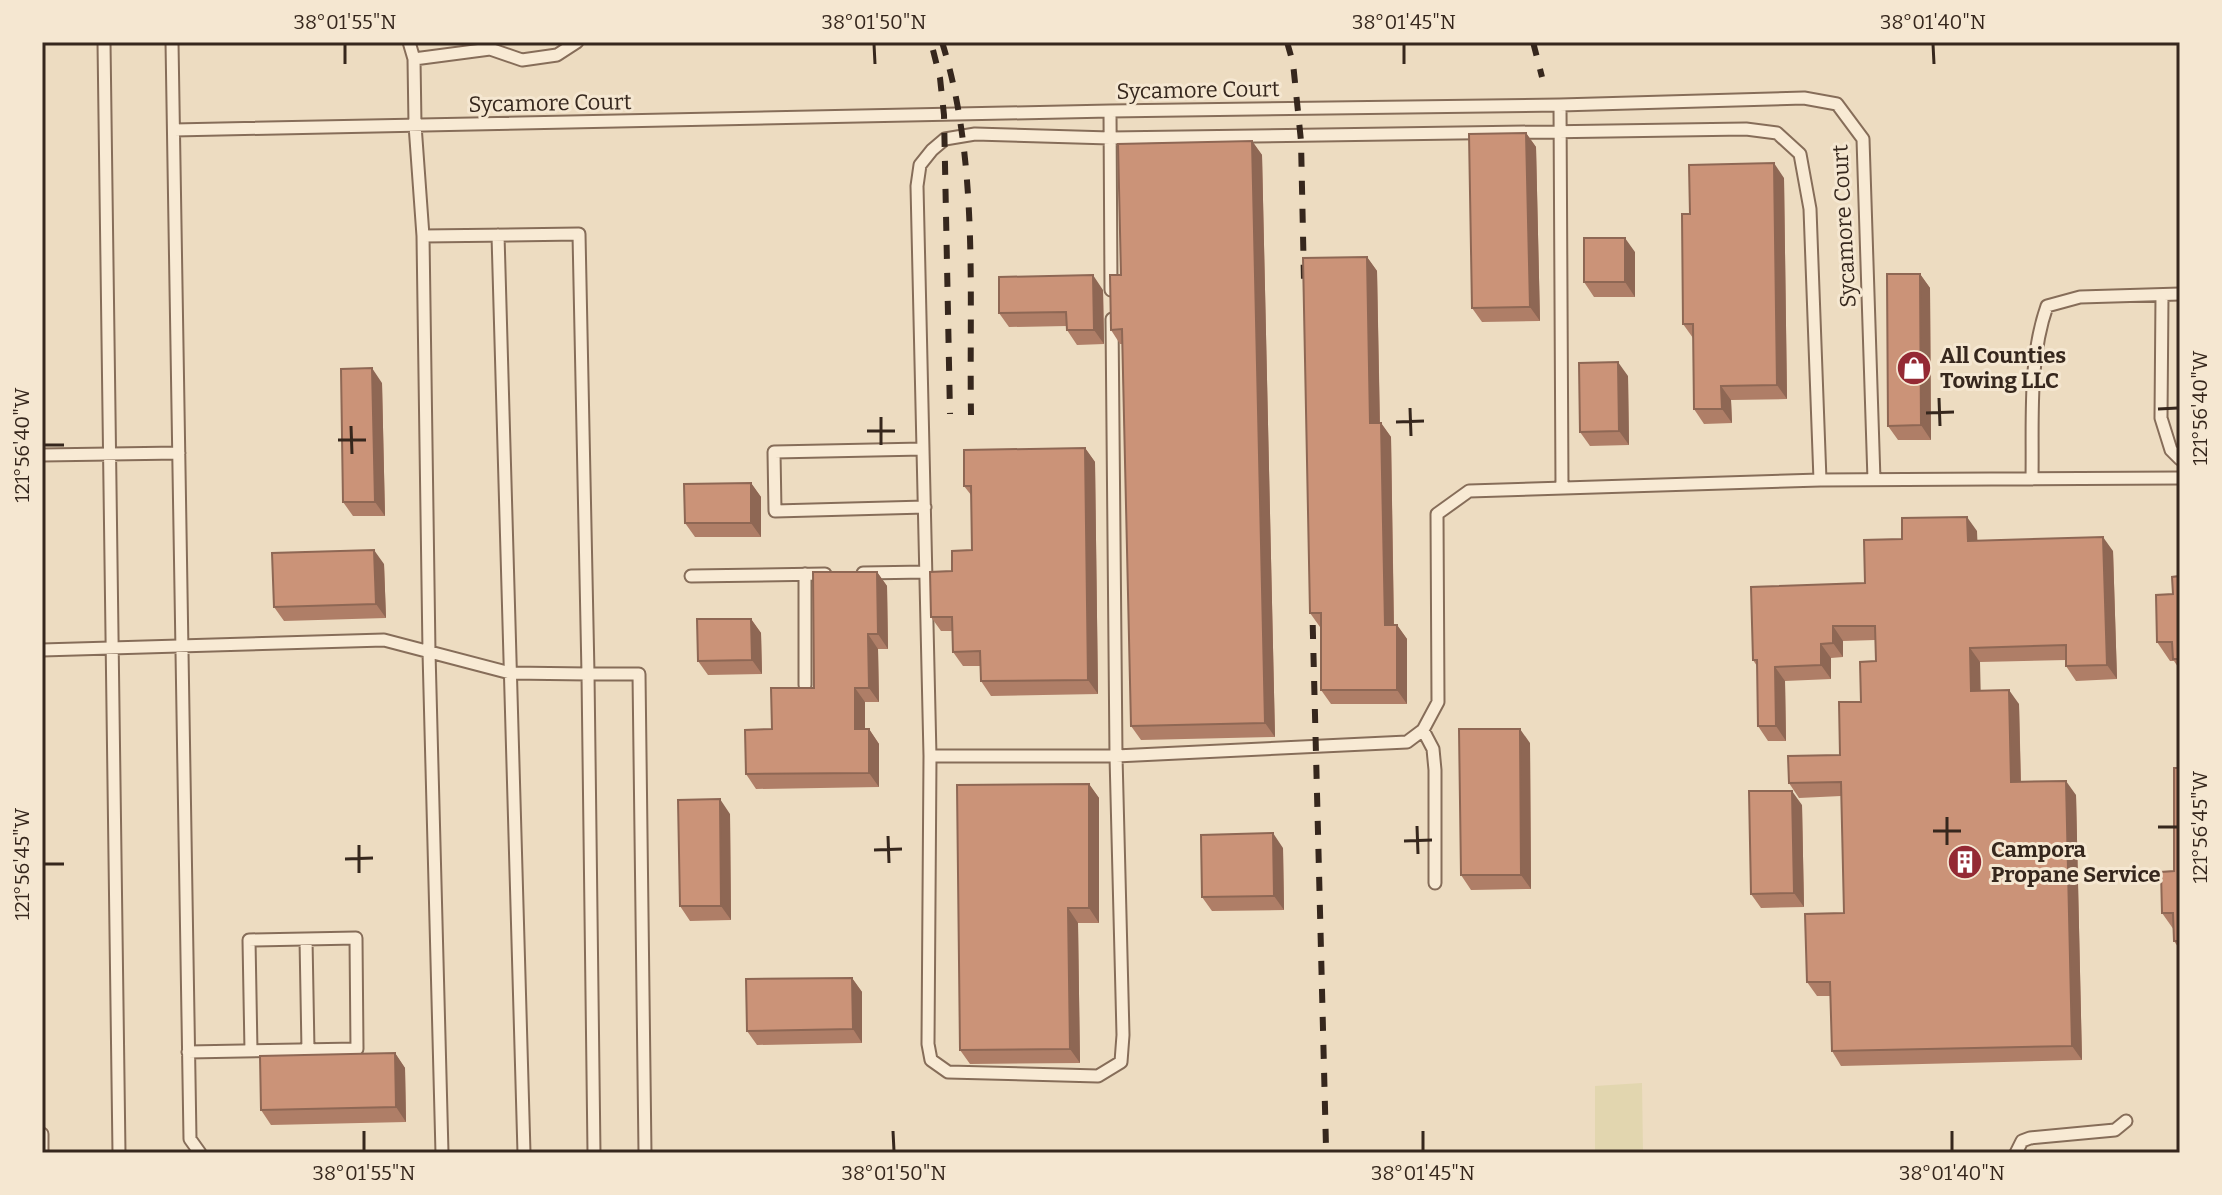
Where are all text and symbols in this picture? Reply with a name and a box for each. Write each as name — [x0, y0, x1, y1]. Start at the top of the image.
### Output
text: 38°01'55"N — [294, 10, 397, 34]
text: 38°01'50"N — [822, 10, 927, 34]
text: 38°01'45"N — [1352, 10, 1456, 34]
text: 38°01'40"N — [1880, 10, 1986, 34]
street label: Sycamore Court — [1116, 75, 1280, 105]
street label: Sycamore Court — [468, 88, 632, 118]
street label: Sycamore Court — [1826, 144, 1862, 308]
place label: All Counties Towing LLC — [1940, 342, 2066, 394]
shop icon: All Counties Towing LLC — [1895, 349, 1933, 387]
text: 121°56'40"W — [2188, 350, 2212, 465]
text: 121°56'40"W — [10, 387, 34, 502]
text: 121°56'45"W — [2188, 770, 2212, 883]
text: 121°56'45"W — [10, 807, 34, 920]
place label: Campora Propane Service — [1991, 836, 2161, 888]
building icon: Campora Propane Service — [1946, 843, 1984, 881]
text: 38°01'55"N — [313, 1161, 416, 1185]
text: 38°01'50"N — [842, 1161, 947, 1185]
text: 38°01'45"N — [1371, 1161, 1475, 1185]
text: 38°01'40"N — [1899, 1161, 2005, 1185]

